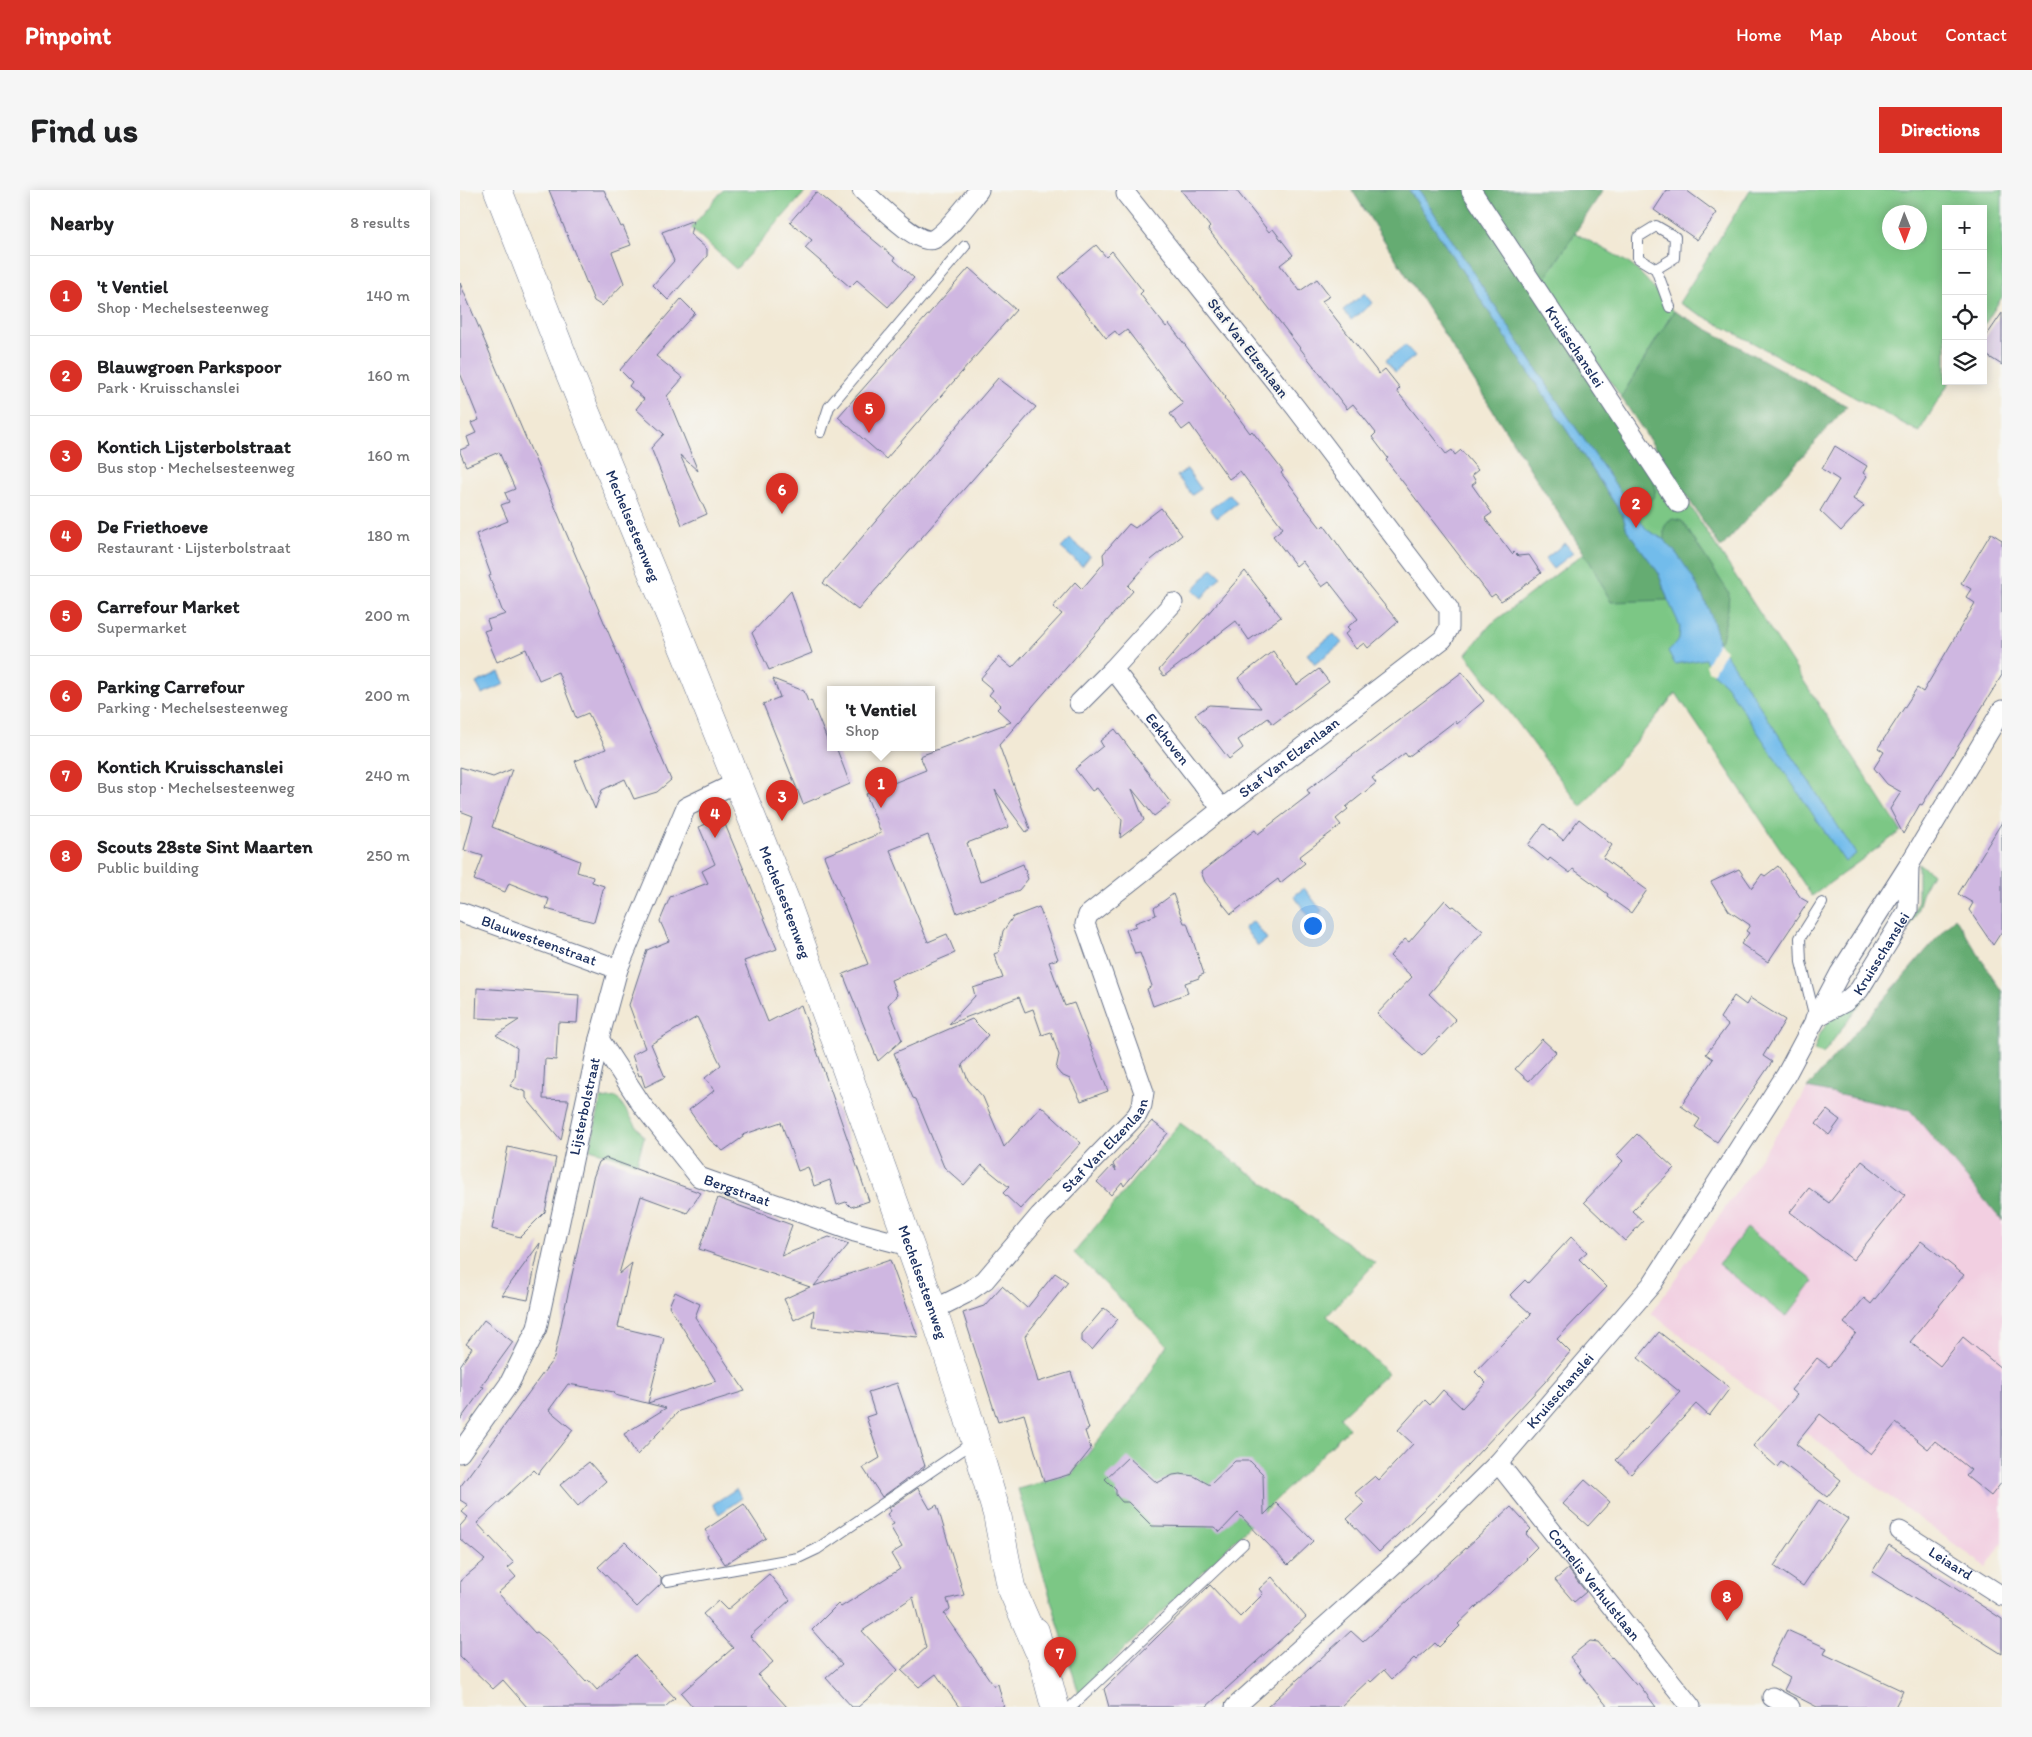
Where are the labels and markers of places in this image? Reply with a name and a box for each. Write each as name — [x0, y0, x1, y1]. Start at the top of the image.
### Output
pin: 5 — [853, 392, 885, 433]
pin: 6 — [766, 473, 798, 514]
pin: 2 — [1620, 487, 1652, 528]
pin: 1 — [865, 767, 897, 808]
pin: 3 — [766, 780, 798, 821]
pin: 4 — [699, 797, 731, 838]
pin: 8 — [1711, 1580, 1743, 1621]
pin: 7 — [1044, 1637, 1076, 1678]

